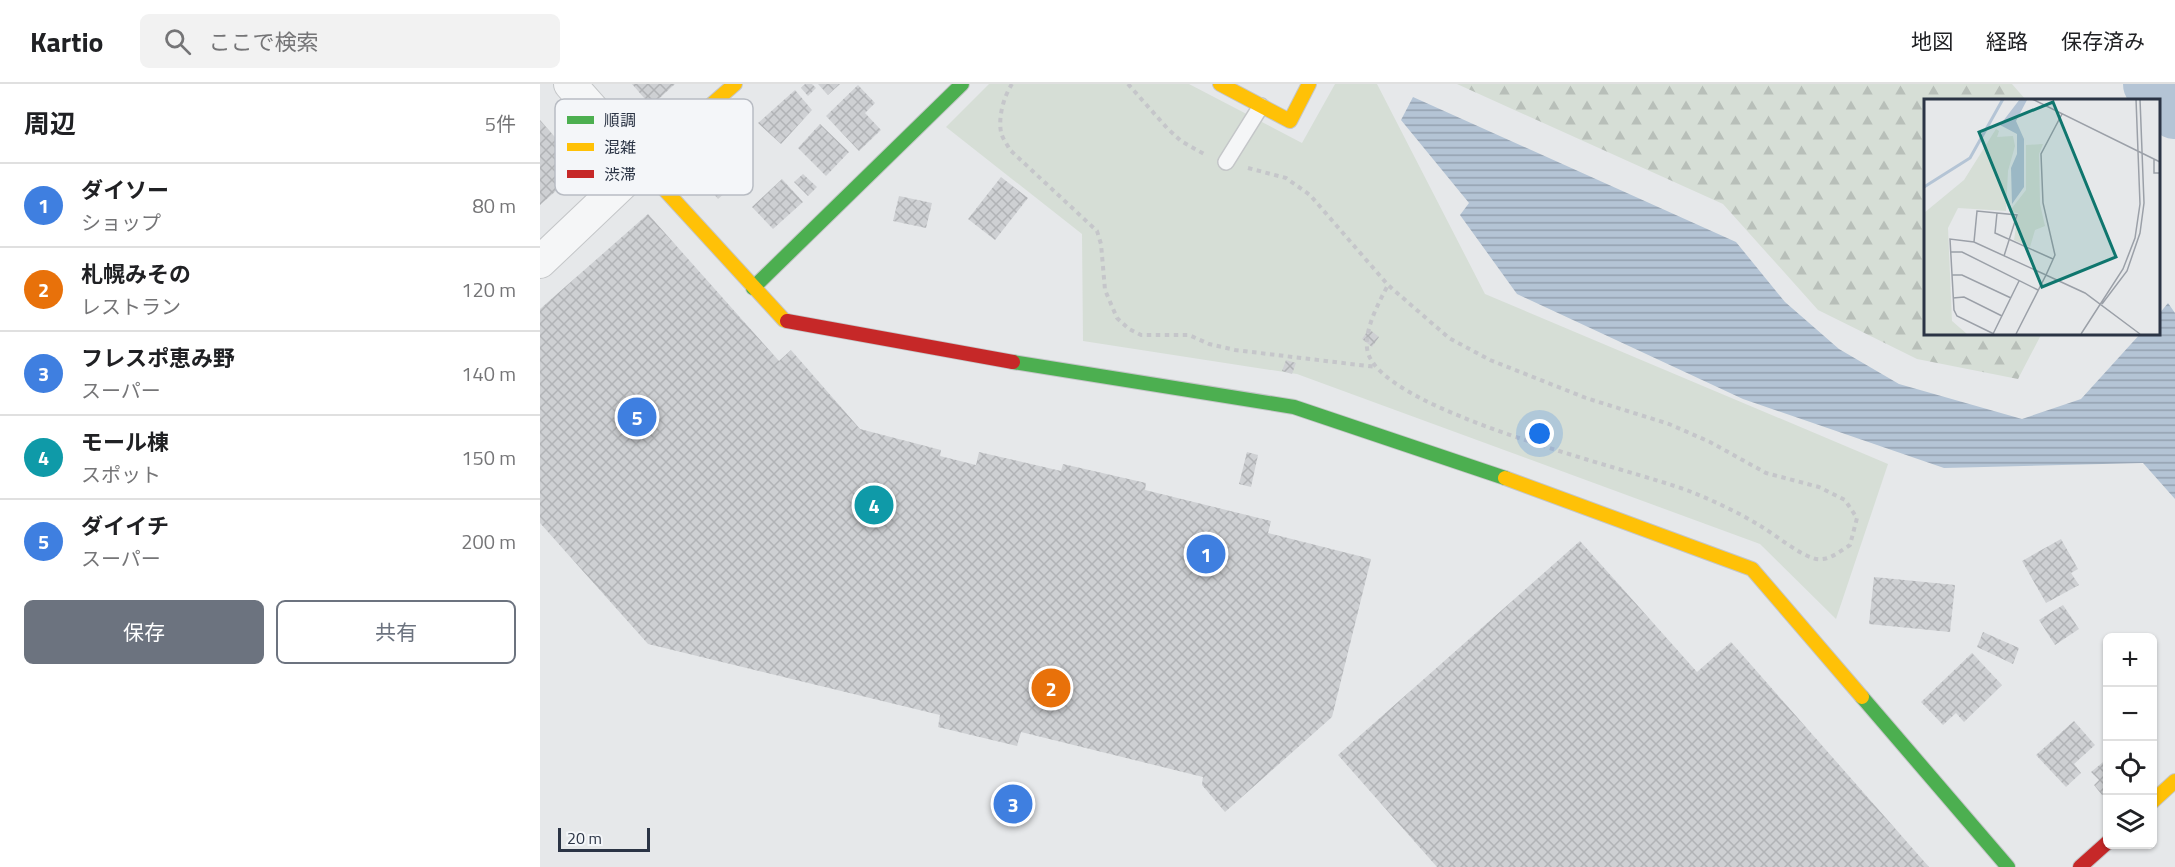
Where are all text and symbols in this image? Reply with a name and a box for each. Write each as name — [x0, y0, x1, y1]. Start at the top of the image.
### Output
search box — [140, 14, 560, 68]
text: Kartio — [30, 20, 104, 63]
icon: search — [161, 25, 194, 58]
text: ここで検索 — [209, 25, 319, 59]
text: 地図 — [1911, 25, 1953, 57]
text: 経路 — [1986, 25, 2028, 57]
text: 保存済み — [2061, 25, 2145, 57]
legend — [555, 99, 753, 195]
inset map — [1924, 99, 2160, 334]
text: 周辺 — [24, 104, 76, 143]
text: 5件 — [485, 108, 516, 139]
text: 順調 — [604, 108, 636, 132]
text: 混雑 — [604, 135, 636, 159]
text: 渋滞 — [604, 162, 636, 186]
text: ダイソー — [81, 173, 169, 207]
text: 1 — [38, 190, 49, 221]
text: 80 m — [472, 190, 516, 221]
text: ショップ — [81, 207, 161, 238]
text: 札幌みその — [81, 257, 191, 291]
text: 2 — [38, 274, 49, 305]
text: 120 m — [461, 274, 516, 305]
text: レストラン — [81, 291, 181, 322]
text: フレスポ恵み野 — [81, 341, 235, 375]
text: 3 — [38, 358, 49, 389]
text: 140 m — [461, 358, 516, 389]
text: スーパー — [81, 375, 161, 406]
pin: 5 — [618, 394, 656, 440]
your location — [1525, 419, 1554, 448]
text: モール棟 — [81, 425, 169, 459]
text: 4 — [38, 442, 49, 473]
text: 150 m — [461, 442, 516, 473]
text: スポット — [81, 459, 161, 490]
pin: 4 — [854, 482, 894, 528]
text: ダイイチ — [81, 509, 169, 543]
text: 5 — [38, 526, 49, 557]
text: 200 m — [461, 526, 516, 557]
pin: 1 — [1186, 532, 1226, 576]
text: スーパー — [81, 543, 161, 574]
button: 保存 — [24, 600, 264, 664]
button: 共有 — [276, 600, 516, 664]
map controls — [2103, 633, 2157, 849]
button: + — [2103, 633, 2157, 687]
pin: 2 — [1032, 666, 1070, 710]
button: − — [2103, 687, 2157, 741]
button: locate — [2103, 741, 2157, 795]
pin: 3 — [994, 782, 1032, 826]
button: layers — [2103, 795, 2157, 849]
scale bar — [558, 825, 650, 852]
text: 20 m — [567, 826, 602, 850]

